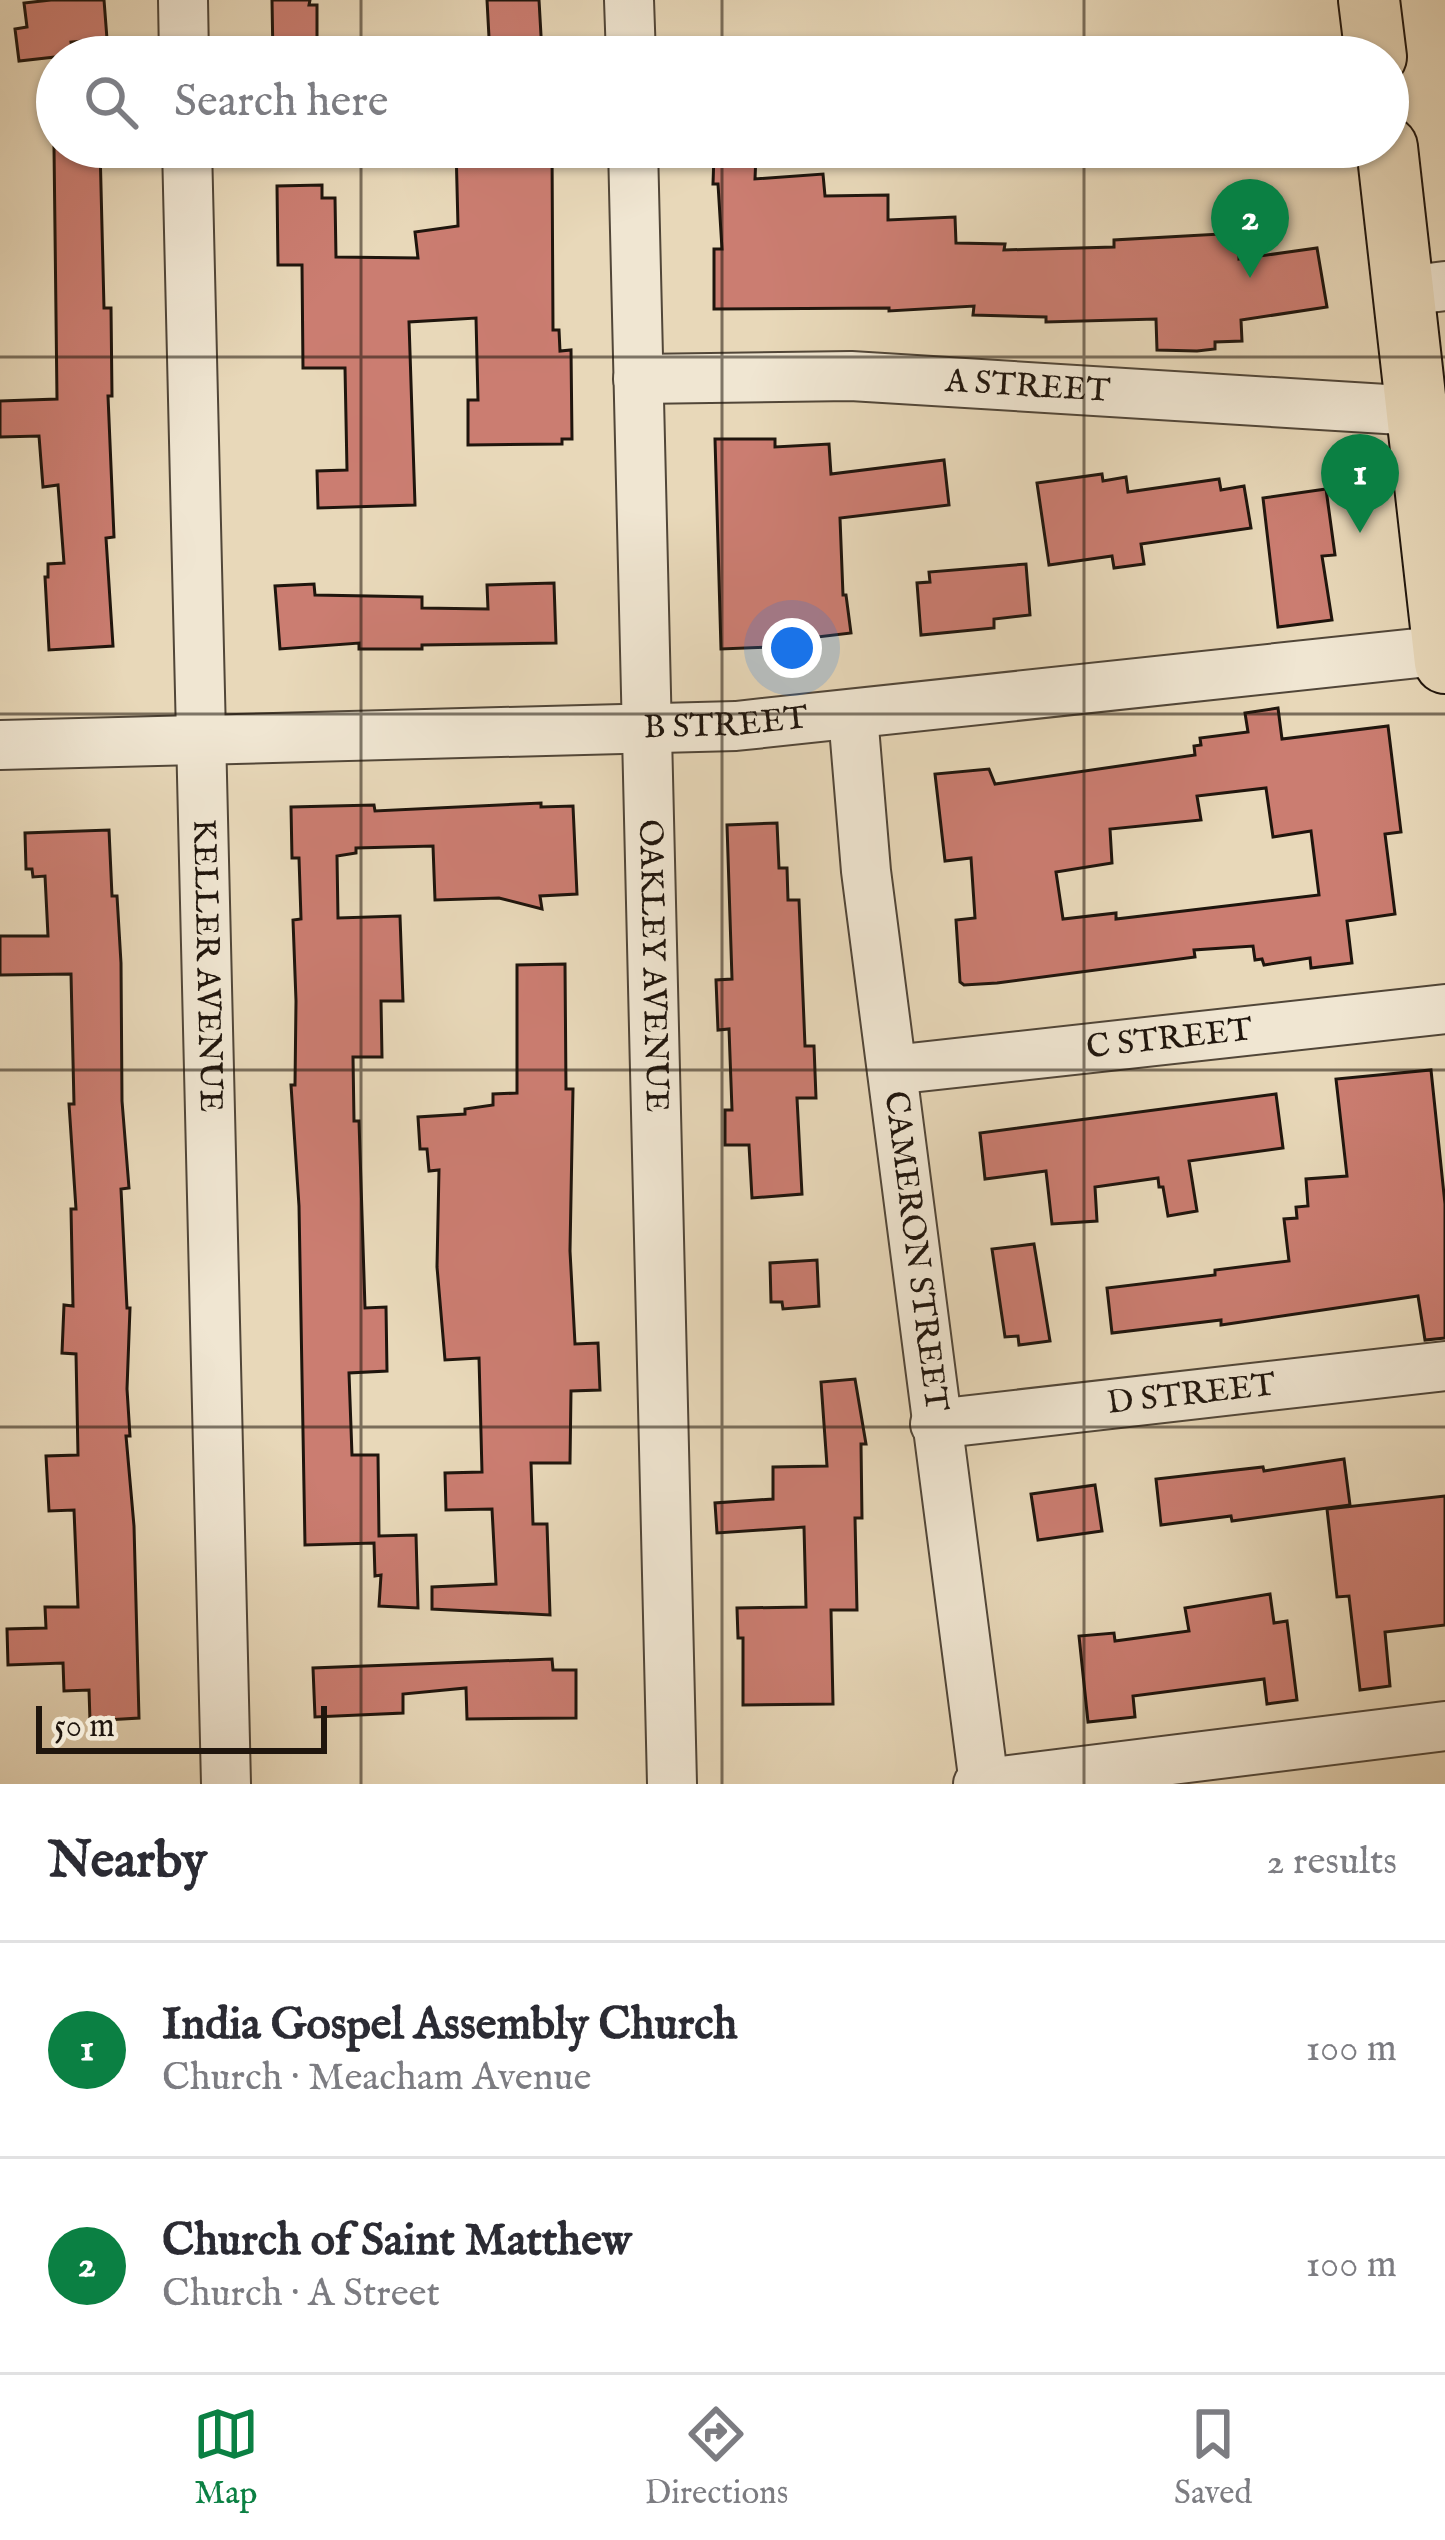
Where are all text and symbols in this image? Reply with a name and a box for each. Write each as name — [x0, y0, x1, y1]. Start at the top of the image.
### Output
search box — [36, 36, 1409, 168]
icon: search — [78, 69, 144, 135]
text: Search here — [174, 74, 388, 131]
pin: 2 — [1211, 179, 1289, 278]
street label: A STREET — [943, 361, 1111, 413]
pin: 1 — [1321, 434, 1399, 533]
your location — [762, 618, 822, 678]
street label: B STREET — [643, 697, 810, 749]
street label: KELLER AVENUE — [182, 819, 231, 1113]
street label: OAKLEY AVENUE — [628, 819, 677, 1113]
street label: C STREET — [1084, 1009, 1254, 1069]
street label: CAMERON STREET — [874, 1089, 957, 1414]
street label: D STREET — [1105, 1364, 1278, 1425]
scale bar — [36, 1700, 327, 1753]
text: 50 m — [54, 1706, 115, 1748]
text: Nearby — [48, 1830, 207, 1895]
text: 2 results — [1266, 1838, 1397, 1887]
text: India Gospel Assembly Church — [162, 1997, 738, 2054]
text: 1 — [80, 2025, 94, 2074]
text: 100 m — [1306, 2025, 1397, 2074]
text: Church · Meacham Avenue — [162, 2054, 591, 2103]
text: Church of Saint Matthew — [162, 2213, 631, 2270]
text: 2 — [78, 2241, 96, 2290]
text: 100 m — [1306, 2241, 1397, 2290]
text: Church · A Street — [162, 2270, 440, 2319]
tab: Map — [193, 2401, 259, 2515]
tab: Directions — [645, 2401, 788, 2515]
tab: Saved — [1174, 2401, 1252, 2515]

